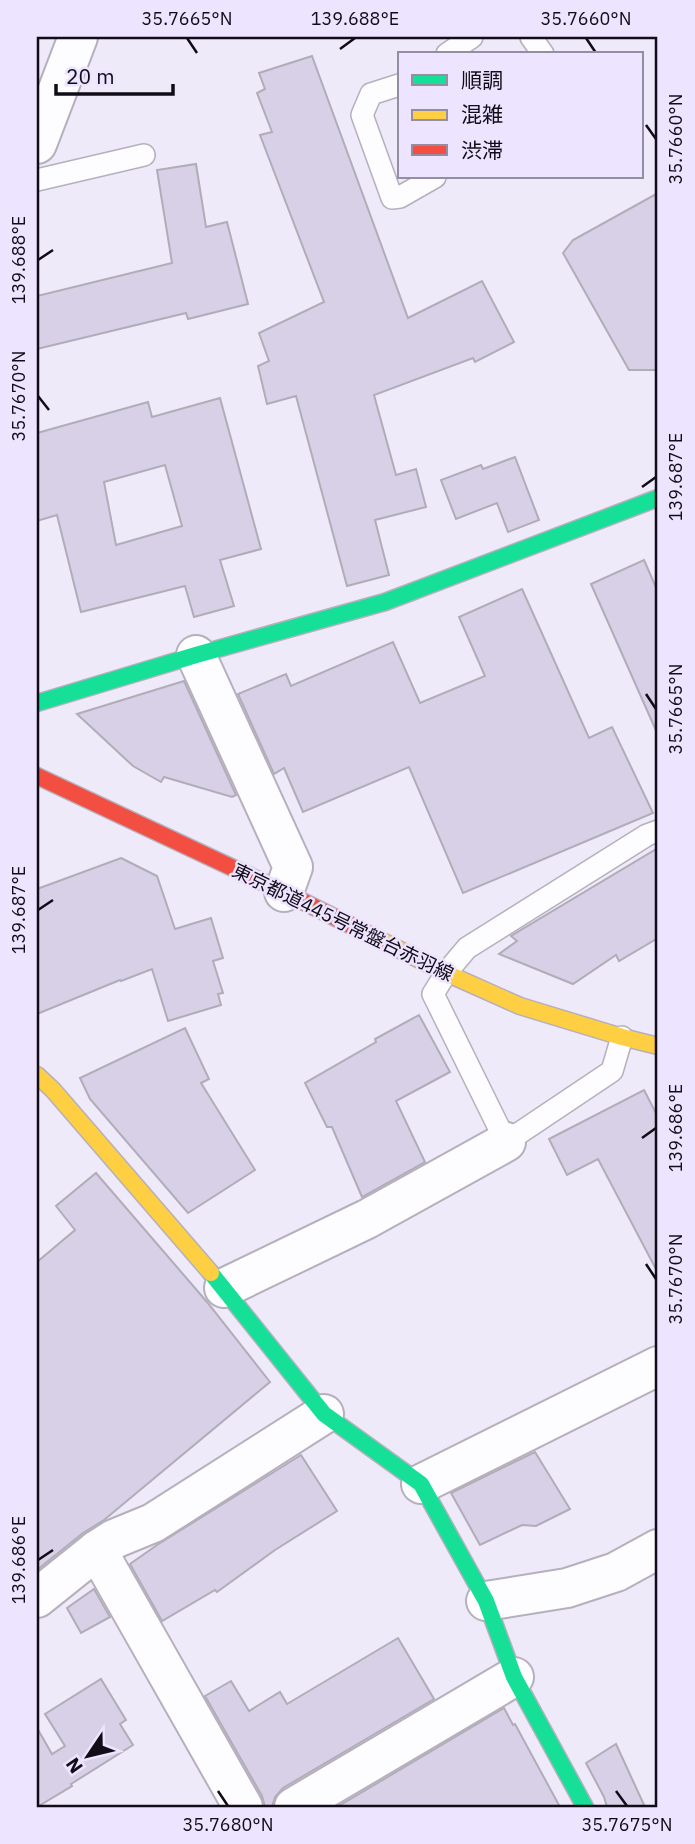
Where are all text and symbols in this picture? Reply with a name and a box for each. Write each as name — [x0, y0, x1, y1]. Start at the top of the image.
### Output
text: 35.7665°N — [142, 7, 232, 30]
text: 139.688°E — [311, 7, 399, 30]
text: 35.7660°N — [541, 7, 631, 30]
scale bar — [56, 52, 173, 96]
legend — [398, 52, 642, 178]
text: 20 m — [66, 62, 115, 90]
text: 順調 — [461, 66, 503, 94]
text: 35.7660°N — [664, 94, 687, 184]
text: 混雑 — [461, 100, 503, 128]
text: 渋滞 — [461, 136, 503, 164]
text: 139.688°E — [7, 216, 30, 304]
text: 35.7670°N — [7, 351, 30, 441]
text: 139.687°E — [664, 433, 687, 521]
text: 35.7665°N — [664, 664, 687, 754]
street label: 東京都道445号常盤台赤羽線 — [228, 858, 458, 986]
text: 139.687°E — [7, 866, 30, 954]
text: 139.686°E — [664, 1084, 687, 1172]
text: 35.7670°N — [664, 1234, 687, 1324]
text: 139.686°E — [7, 1516, 30, 1604]
north arrow — [52, 1722, 122, 1792]
text: N — [60, 1753, 88, 1778]
text: 35.7680°N — [183, 1813, 273, 1836]
text: 35.7675°N — [582, 1813, 672, 1836]

